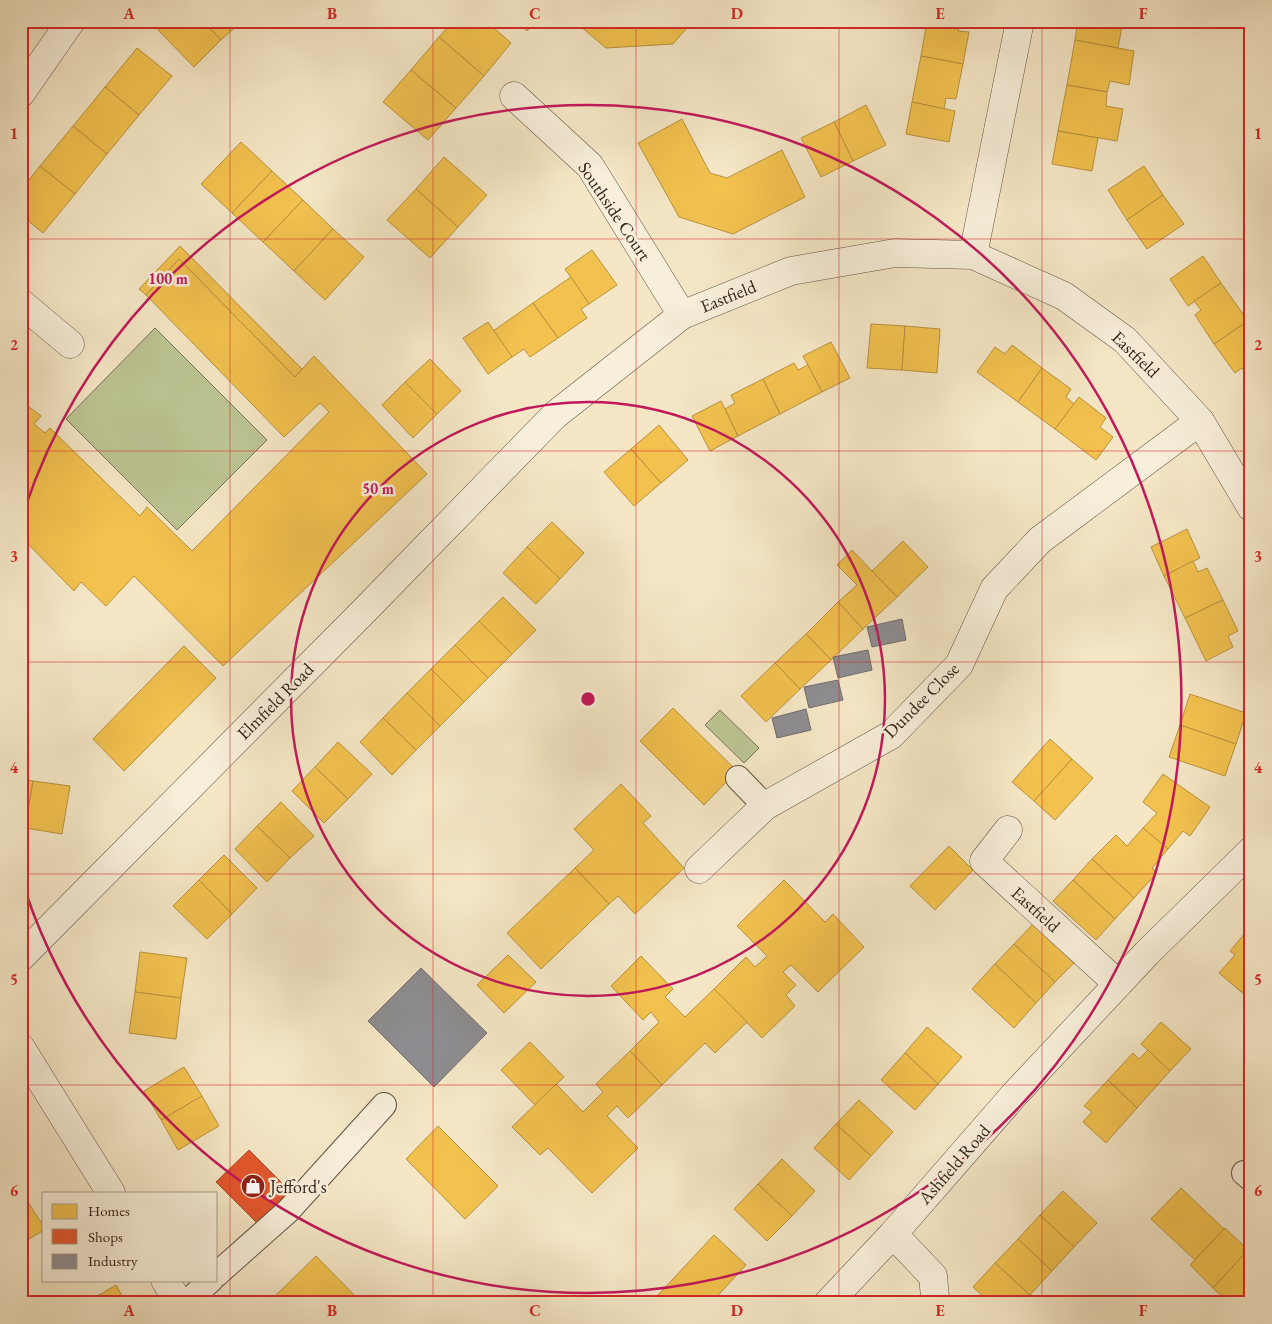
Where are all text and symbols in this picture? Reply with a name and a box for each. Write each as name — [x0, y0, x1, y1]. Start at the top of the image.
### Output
text: A — [122, 3, 135, 24]
text: B — [327, 3, 337, 24]
text: C — [529, 3, 541, 24]
text: D — [731, 3, 743, 24]
text: E — [935, 3, 945, 24]
text: F — [1139, 3, 1148, 24]
text: 1 — [10, 123, 18, 144]
text: 1 — [1254, 123, 1262, 144]
street label: Southside Court — [573, 157, 657, 265]
text: 100 m — [148, 269, 188, 288]
street label: Eastfield — [697, 274, 760, 318]
street label: Eastfield — [1107, 326, 1166, 383]
text: 2 — [10, 334, 19, 355]
text: 2 — [1254, 334, 1263, 355]
text: 50 m — [362, 479, 394, 498]
text: 3 — [10, 546, 18, 567]
text: 3 — [1254, 546, 1262, 567]
street label: Elmfield Road — [232, 657, 319, 744]
street label: Dundee Close — [878, 657, 964, 743]
centre of rings — [579, 690, 597, 708]
text: 4 — [10, 757, 19, 778]
text: 4 — [1254, 757, 1263, 778]
street label: Eastfield — [1007, 881, 1066, 938]
text: 5 — [10, 969, 18, 990]
text: 5 — [1254, 969, 1262, 990]
street label: Ashfield Road — [912, 1119, 996, 1210]
shop icon: Jefford's — [240, 1173, 266, 1199]
place label: Jefford's — [268, 1175, 327, 1198]
text: 6 — [10, 1180, 19, 1201]
text: 6 — [1254, 1180, 1263, 1201]
legend — [42, 1192, 218, 1282]
text: Homes — [88, 1201, 130, 1220]
text: Shops — [88, 1227, 123, 1246]
text: Industry — [88, 1251, 138, 1270]
text: A — [122, 1300, 135, 1321]
text: B — [327, 1300, 337, 1321]
text: C — [529, 1300, 541, 1321]
text: D — [731, 1300, 743, 1321]
text: E — [935, 1300, 945, 1321]
text: F — [1139, 1300, 1148, 1321]

